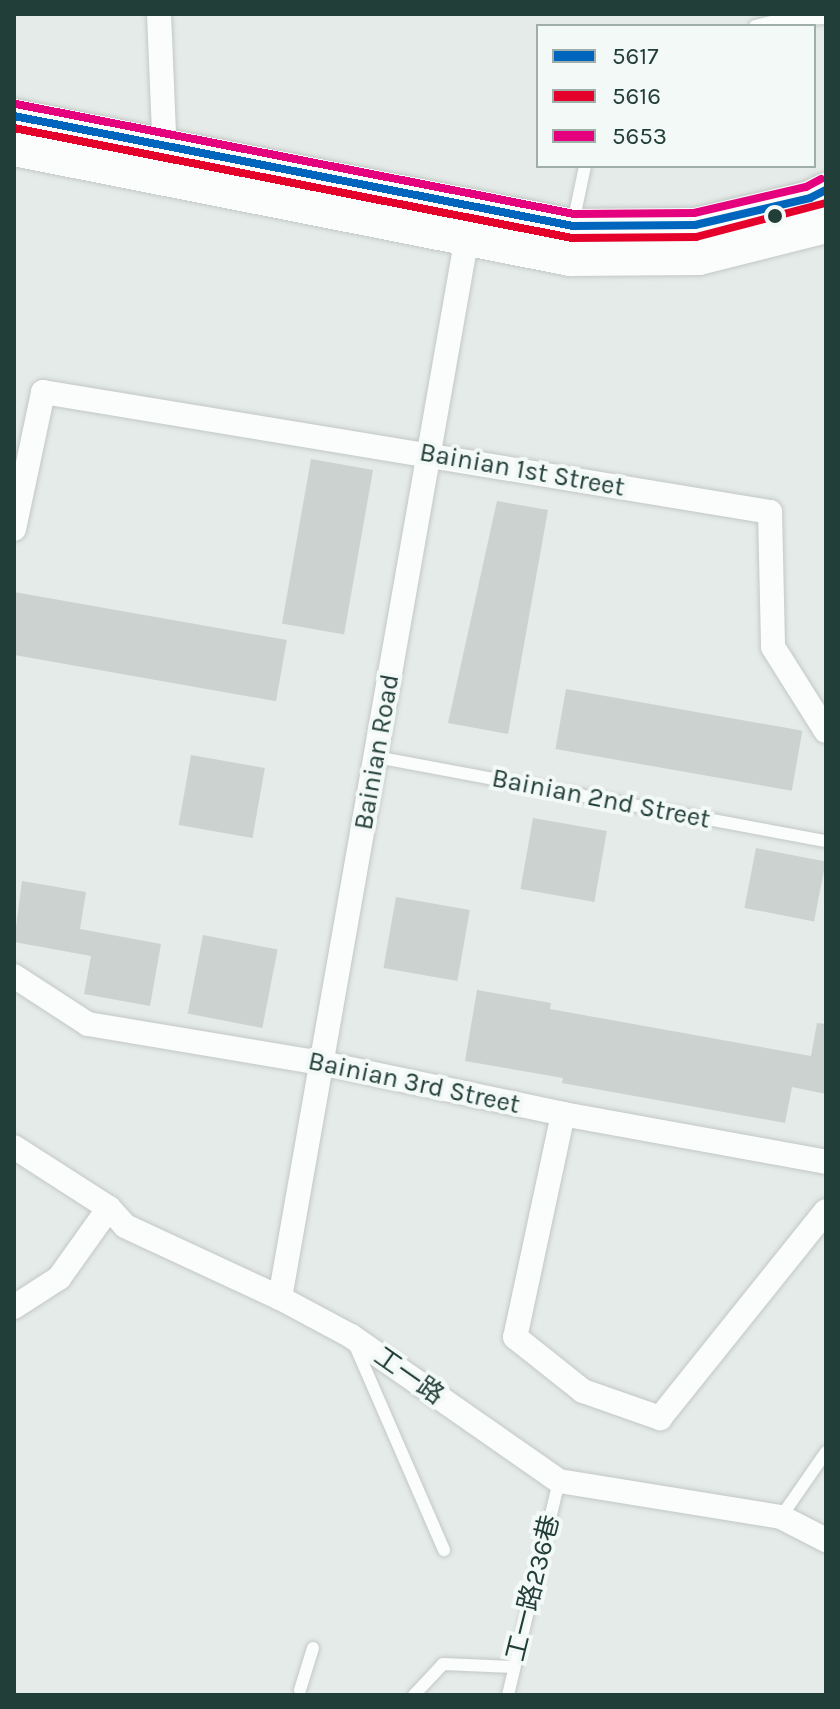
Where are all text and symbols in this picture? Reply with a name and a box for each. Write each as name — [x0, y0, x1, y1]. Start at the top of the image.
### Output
legend — [536, 24, 816, 168]
text: 5617 — [612, 42, 659, 70]
text: 5616 — [612, 82, 661, 110]
text: 5653 — [612, 122, 667, 150]
unlabelled marker — [767, 208, 783, 224]
street label: Bainian 1st Street — [417, 437, 627, 503]
street label: Bainian Road — [348, 672, 406, 832]
street label: Bainian 2nd Street — [489, 763, 713, 835]
street label: Bainian 3rd Street — [305, 1045, 523, 1121]
street label: 工一路 — [368, 1341, 450, 1411]
street label: 工一路236巷 — [500, 1512, 566, 1664]

